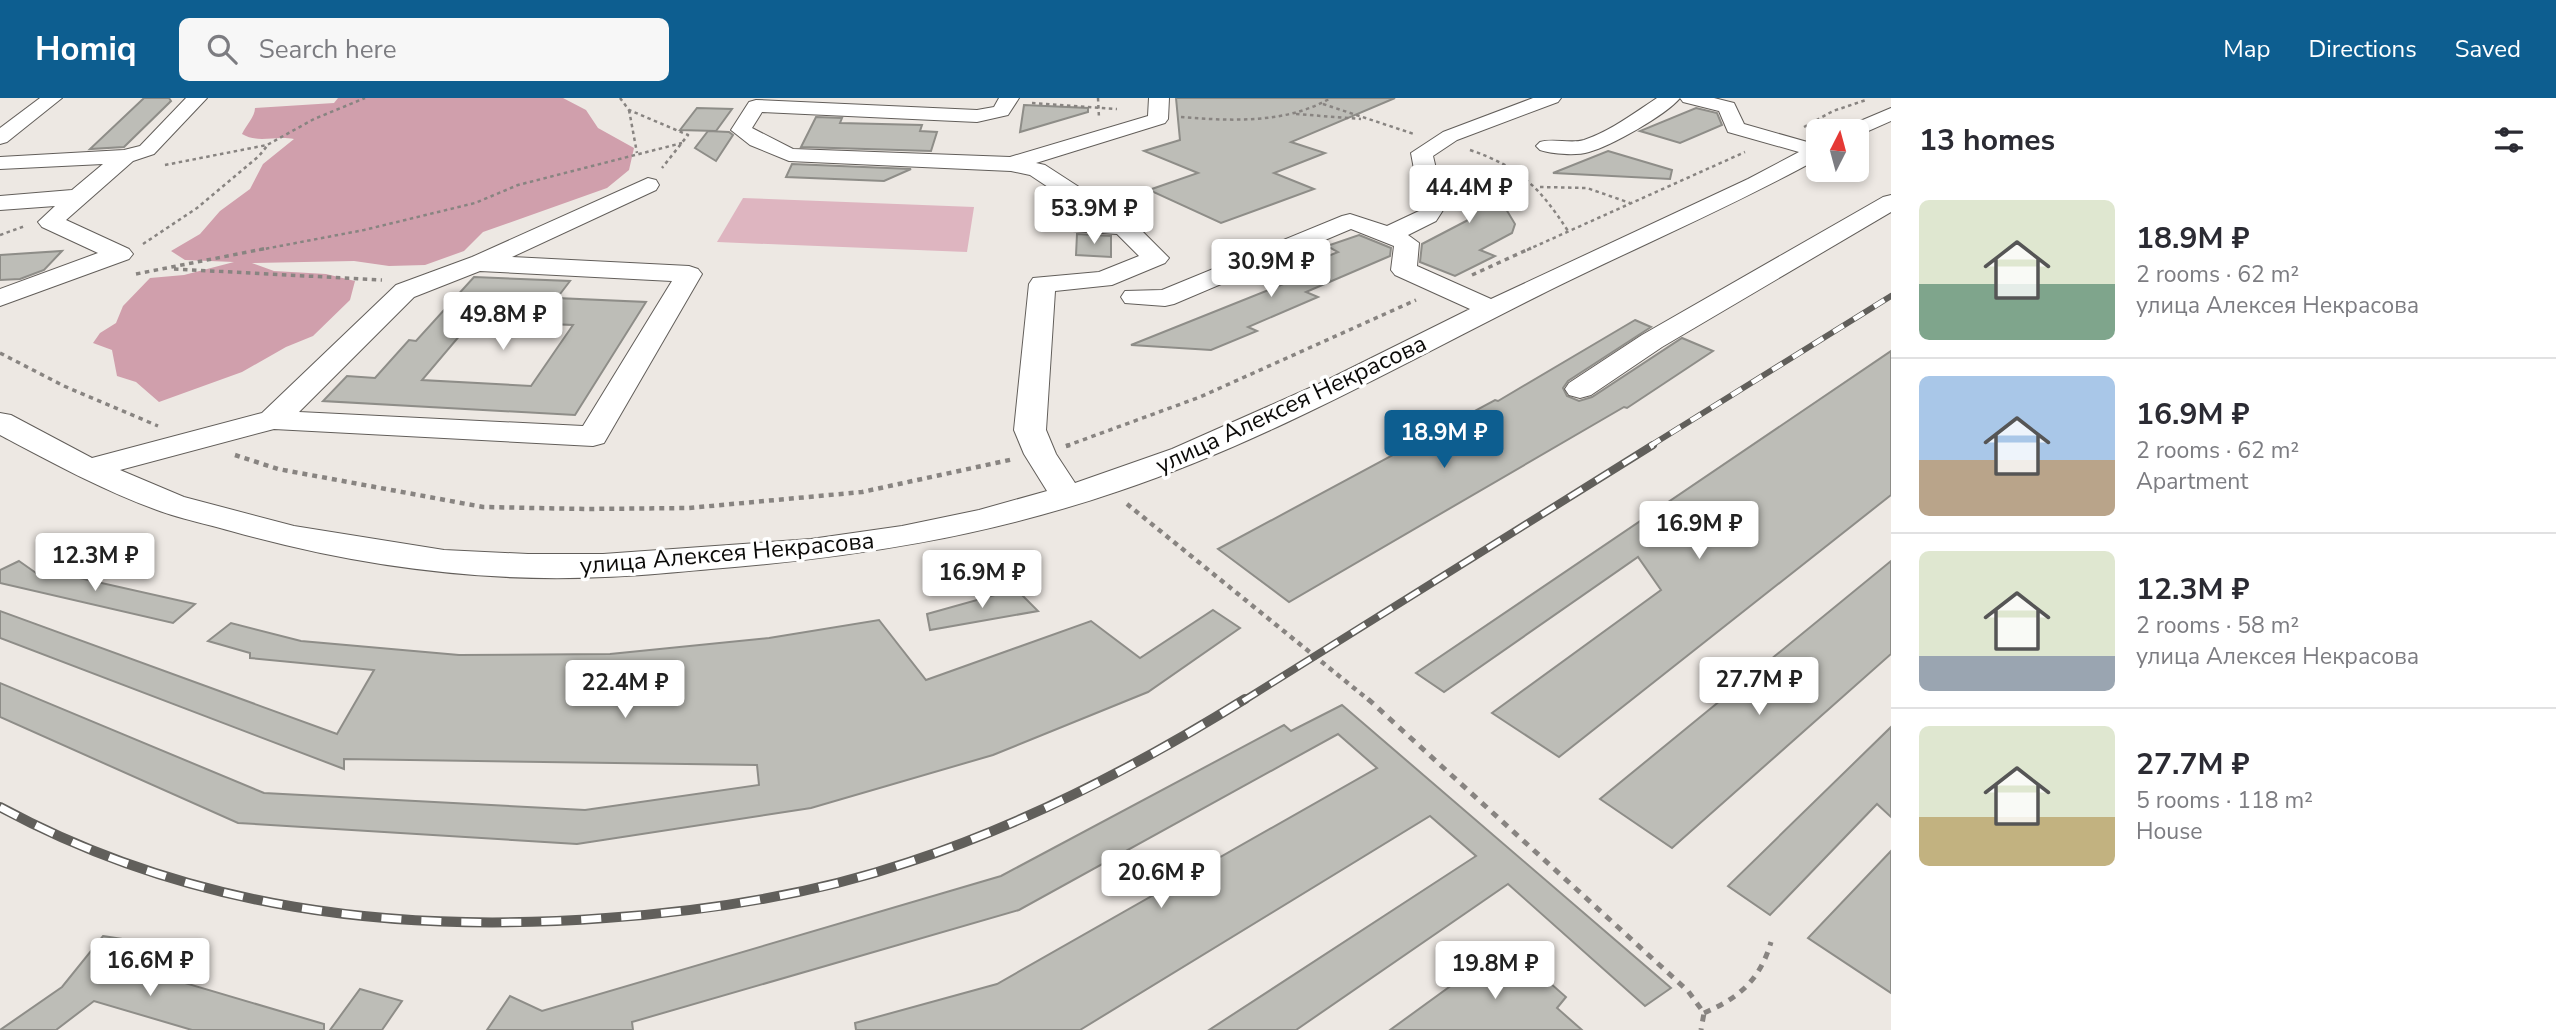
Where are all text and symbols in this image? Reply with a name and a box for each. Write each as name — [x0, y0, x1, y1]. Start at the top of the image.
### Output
search box — [179, 18, 669, 81]
text: Homiq — [35, 27, 137, 72]
icon: search — [203, 30, 241, 68]
text: Search here — [259, 32, 397, 67]
text: Map — [2223, 33, 2270, 65]
text: Directions — [2308, 33, 2417, 65]
text: Saved — [2455, 33, 2521, 65]
north arrow — [1806, 119, 1869, 182]
map controls — [1806, 119, 1869, 182]
text: 13 homes — [1919, 120, 2055, 161]
icon: filters — [2490, 121, 2528, 159]
pin: 44.4M ₽ — [1404, 166, 1534, 225]
text: 44.4M ₽ — [1425, 172, 1513, 203]
pin: 53.9M ₽ — [1029, 186, 1159, 246]
text: 53.9M ₽ — [1050, 193, 1138, 224]
text: 18.9M ₽ — [2136, 218, 2250, 259]
icon: home — [1975, 228, 2059, 312]
pin: 30.9M ₽ — [1206, 240, 1336, 299]
text: 30.9M ₽ — [1227, 246, 1315, 277]
text: 2 rooms · 62 m² — [2136, 259, 2299, 290]
text: улица Алексея Некрасова — [2136, 290, 2419, 321]
pin: 49.8M ₽ — [438, 292, 568, 352]
text: 49.8M ₽ — [459, 299, 547, 330]
street label: улица Алексея Некрасова — [1150, 327, 1432, 481]
text: 16.9M ₽ — [2136, 394, 2250, 435]
icon: home — [1975, 404, 2059, 488]
pin: 18.9M ₽ — [1379, 410, 1509, 470]
text: 18.9M ₽ — [1400, 417, 1488, 448]
text: 2 rooms · 62 m² — [2136, 435, 2299, 466]
text: Apartment — [2136, 466, 2248, 497]
pin: 16.9M ₽ — [1634, 502, 1764, 561]
text: 16.9M ₽ — [1655, 508, 1743, 539]
street label: улица Алексея Некрасова — [578, 524, 876, 582]
pin: 12.3M ₽ — [30, 533, 160, 593]
text: 12.3M ₽ — [51, 540, 139, 571]
pin: 16.9M ₽ — [917, 550, 1047, 610]
text: 16.9M ₽ — [938, 557, 1026, 588]
text: 12.3M ₽ — [2136, 569, 2250, 610]
icon: home — [1975, 579, 2059, 663]
text: 2 rooms · 58 m² — [2136, 610, 2299, 641]
text: улица Алексея Некрасова — [2136, 641, 2419, 672]
pin: 27.7M ₽ — [1694, 658, 1824, 717]
pin: 22.4M ₽ — [560, 660, 690, 720]
text: 27.7M ₽ — [1715, 664, 1803, 695]
text: 22.4M ₽ — [581, 667, 669, 698]
text: 27.7M ₽ — [2136, 744, 2250, 785]
icon: home — [1975, 754, 2059, 838]
text: 5 rooms · 118 m² — [2136, 785, 2313, 816]
text: House — [2136, 816, 2203, 847]
pin: 20.6M ₽ — [1096, 850, 1226, 910]
text: 20.6M ₽ — [1117, 857, 1205, 888]
pin: 16.6M ₽ — [85, 939, 215, 998]
pin: 19.8M ₽ — [1430, 942, 1560, 1001]
text: 16.6M ₽ — [106, 945, 194, 976]
text: 19.8M ₽ — [1451, 948, 1539, 979]

